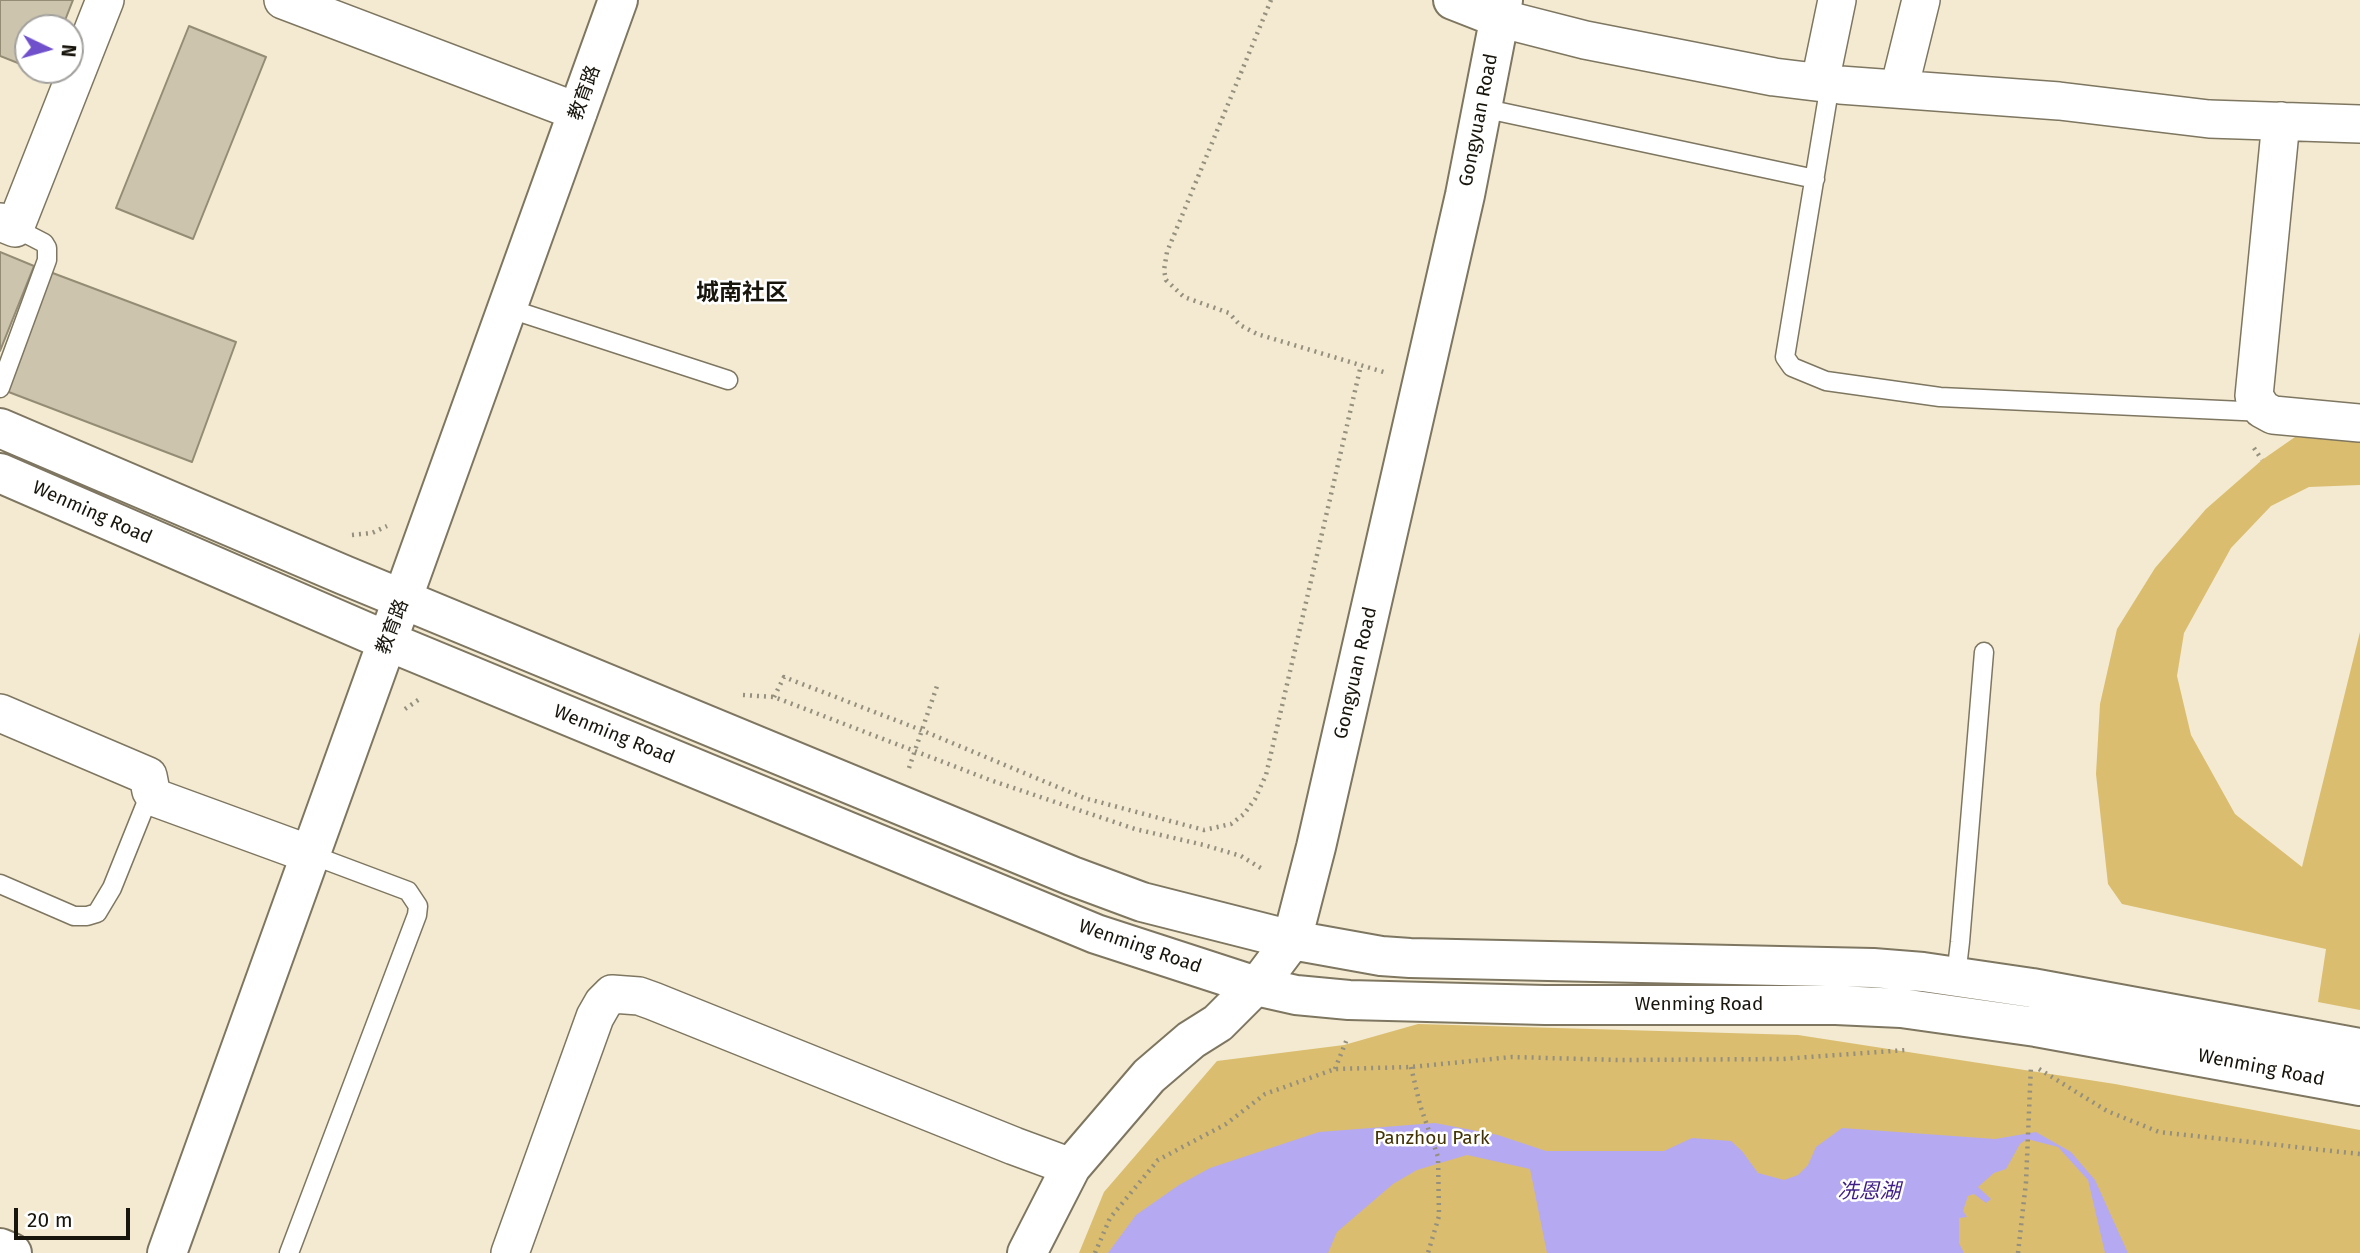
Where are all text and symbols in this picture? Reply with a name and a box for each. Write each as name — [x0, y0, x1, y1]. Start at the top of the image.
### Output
north arrow — [14, 14, 84, 84]
text: N — [56, 43, 80, 58]
street label: Gongyuan Road — [1455, 52, 1503, 188]
street label: 教育路 — [565, 62, 605, 124]
district label: 城南社区 — [696, 280, 788, 308]
street label: Wenming Road — [29, 476, 155, 550]
street label: 教育路 — [372, 596, 414, 658]
street label: Gongyuan Road — [1330, 605, 1382, 741]
street label: Wenming Road — [550, 700, 678, 770]
street label: Wenming Road — [1076, 915, 1204, 979]
street label: Wenming Road — [1635, 994, 1763, 1016]
street label: Wenming Road — [2196, 1045, 2326, 1091]
park label: Panzhou Park — [1374, 1128, 1490, 1150]
water label: 冼恩湖 — [1838, 1179, 1900, 1205]
scale bar — [18, 1194, 133, 1238]
text: 20 m — [27, 1207, 73, 1233]

